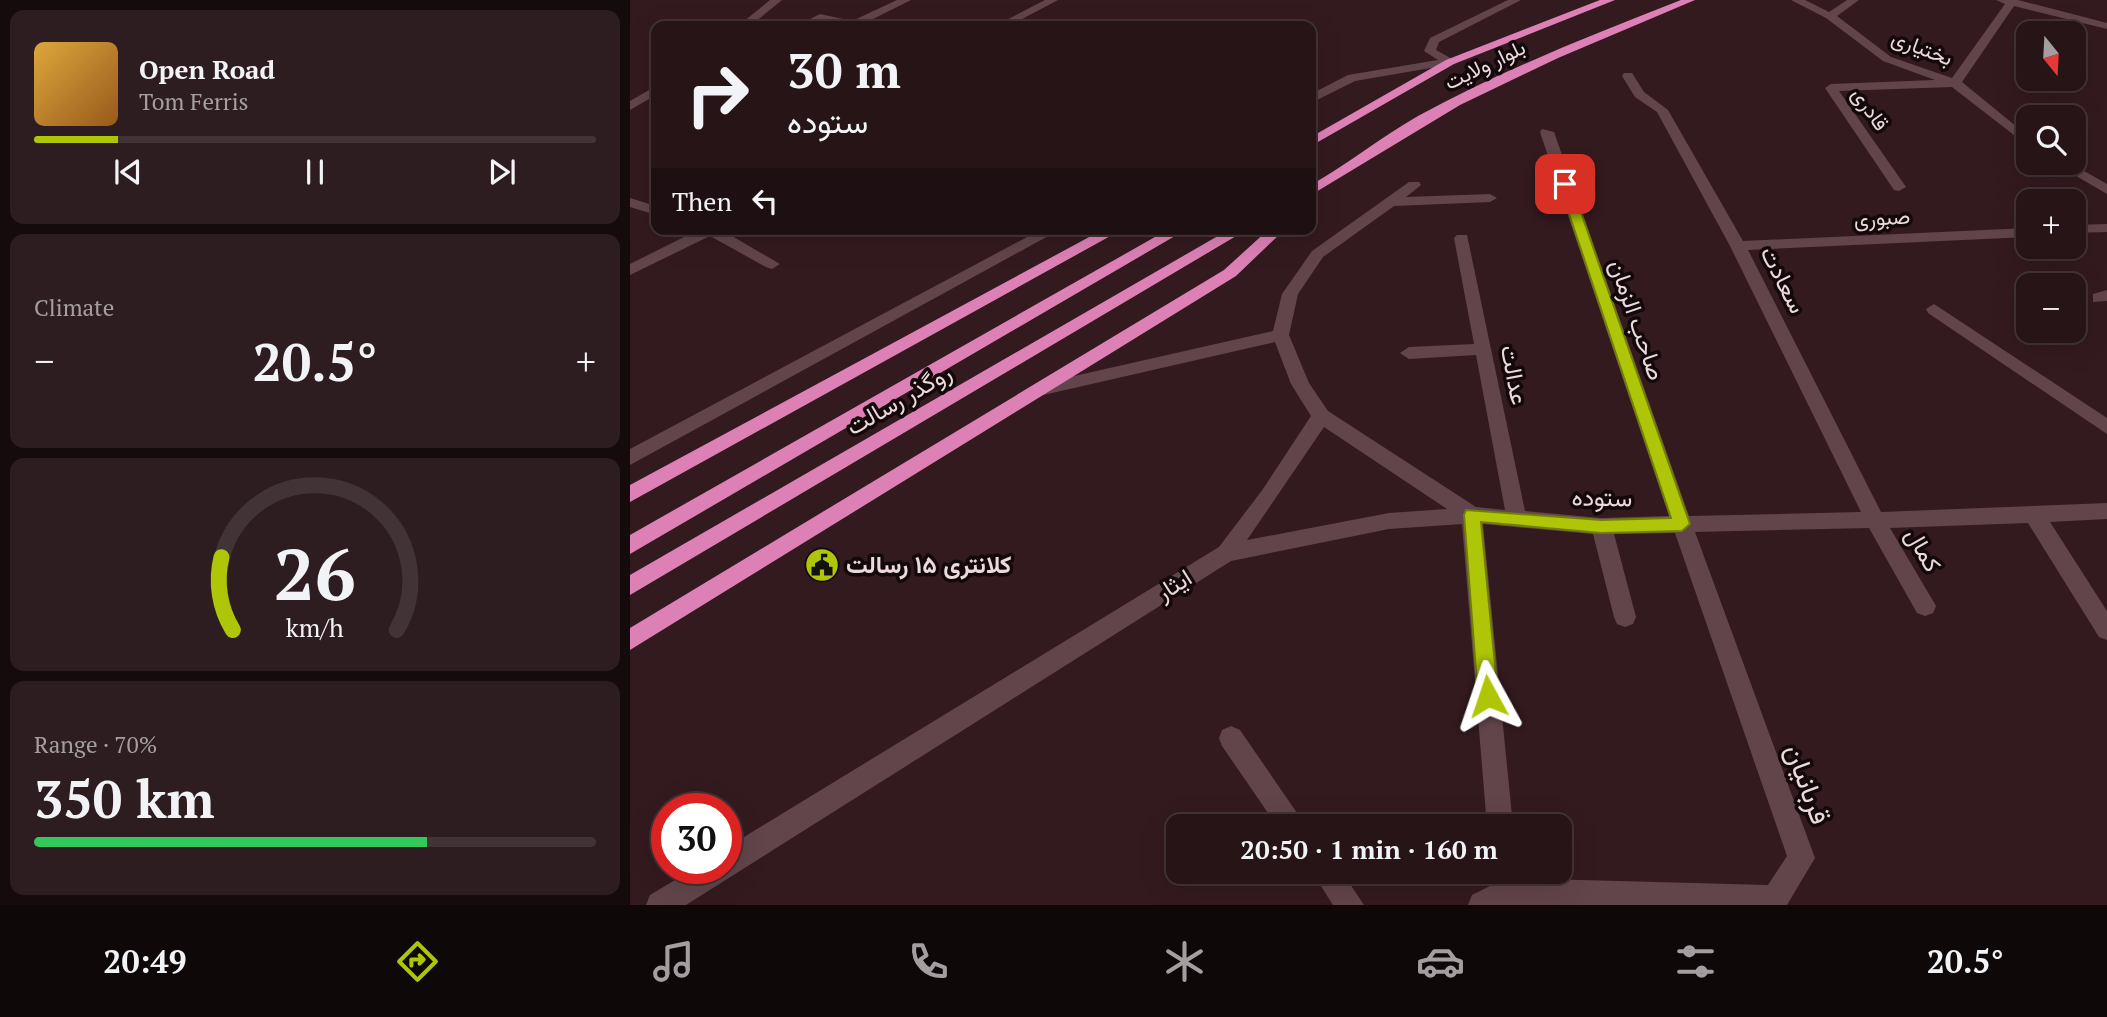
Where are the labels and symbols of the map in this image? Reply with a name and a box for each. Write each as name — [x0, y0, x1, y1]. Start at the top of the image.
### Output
north arrow — [2016, 21, 2086, 91]
street label: بختیاری — [1888, 23, 1957, 71]
street label: بلوار ولایت — [1439, 33, 1530, 96]
street label: قادری — [1846, 81, 1896, 136]
pin — [1535, 154, 1595, 214]
street label: صبوری — [1853, 202, 1911, 232]
street label: سعادت — [1753, 240, 1814, 319]
street label: صاحب الزمان — [1602, 255, 1674, 384]
street label: عدالت — [1494, 342, 1536, 407]
street label: روگذر رسالت — [840, 356, 957, 442]
street label: ستوده — [1571, 480, 1633, 514]
street label: کمال — [1898, 522, 1949, 577]
public building icon: کلانتری ۱۵ رسالت — [803, 546, 841, 584]
place label: کلانتری ۱۵ رسالت — [846, 548, 1012, 580]
street label: ایثار — [1149, 561, 1198, 608]
position arrow — [1451, 659, 1525, 733]
street label: قربانیان — [1777, 739, 1840, 829]
speed limit sign: 30 — [651, 793, 742, 884]

